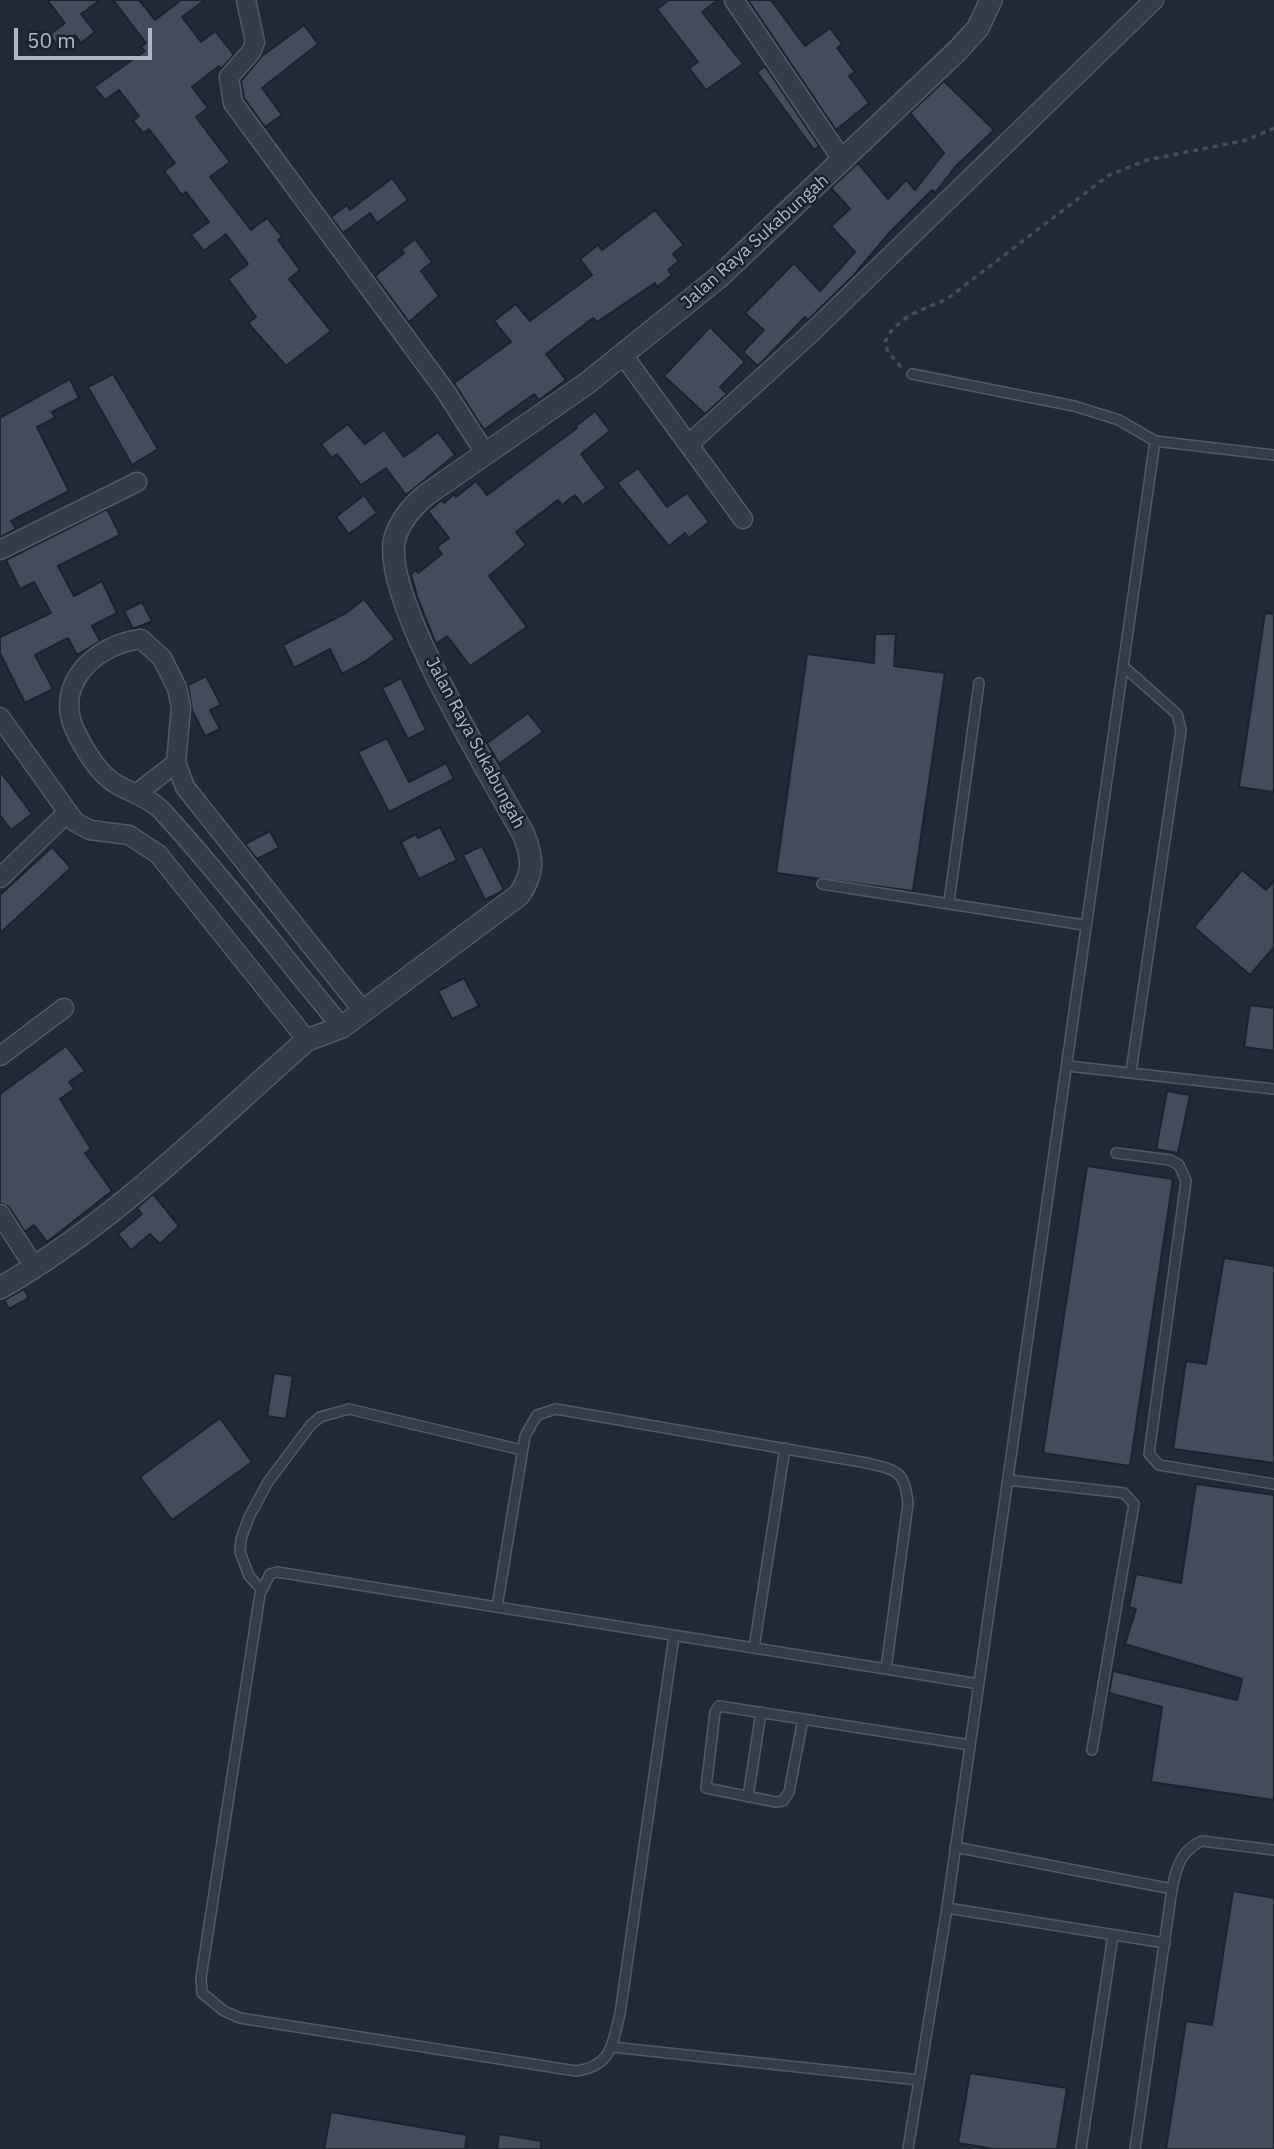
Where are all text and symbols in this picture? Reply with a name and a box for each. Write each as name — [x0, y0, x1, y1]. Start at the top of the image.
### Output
scale bar — [18, 14, 156, 58]
text: 50 m — [27, 26, 76, 54]
street label: Jalan Raya Sukabungah — [677, 170, 833, 314]
street label: Jalan Raya Sukabungah — [421, 654, 529, 832]

